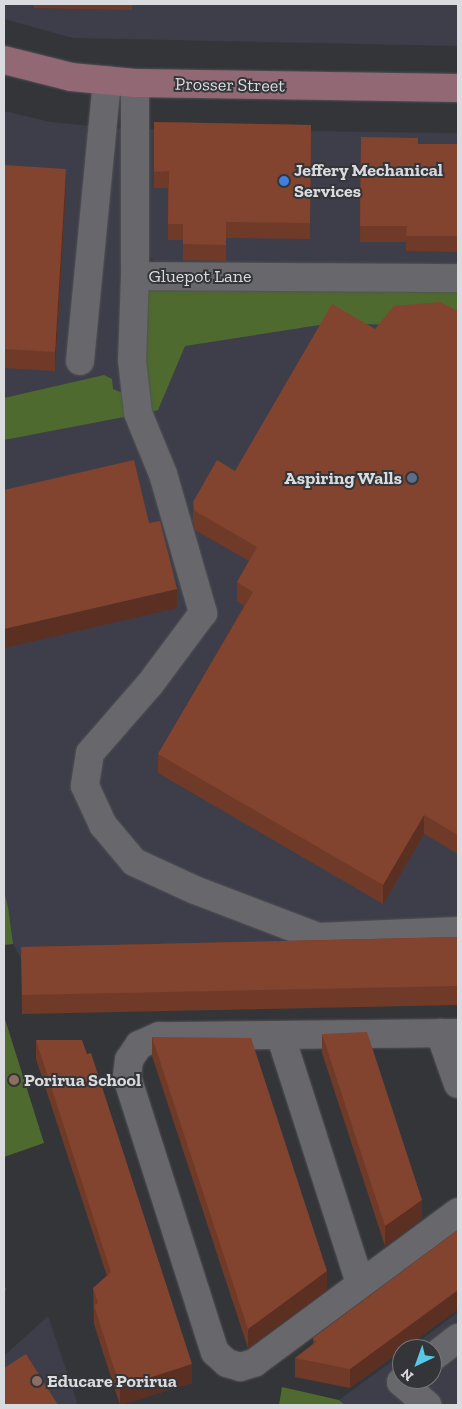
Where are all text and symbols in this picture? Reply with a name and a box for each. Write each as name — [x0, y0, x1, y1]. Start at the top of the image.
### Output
street label: Prosser Street — [175, 73, 285, 97]
place label: Jeffery Mechanical Services — [294, 160, 443, 202]
marker: Jeffery Mechanical Services — [278, 175, 290, 187]
street label: Gluepot Lane — [149, 265, 251, 287]
place label: Aspiring Walls — [284, 467, 402, 489]
marker: Aspiring Walls — [406, 472, 418, 484]
place label: Porirua School — [24, 1069, 141, 1091]
marker: Porirua School — [8, 1074, 20, 1086]
north arrow — [392, 1339, 442, 1389]
text: N — [398, 1365, 417, 1385]
place label: Educare Porirua — [47, 1370, 177, 1392]
marker: Educare Porirua — [31, 1375, 43, 1387]

